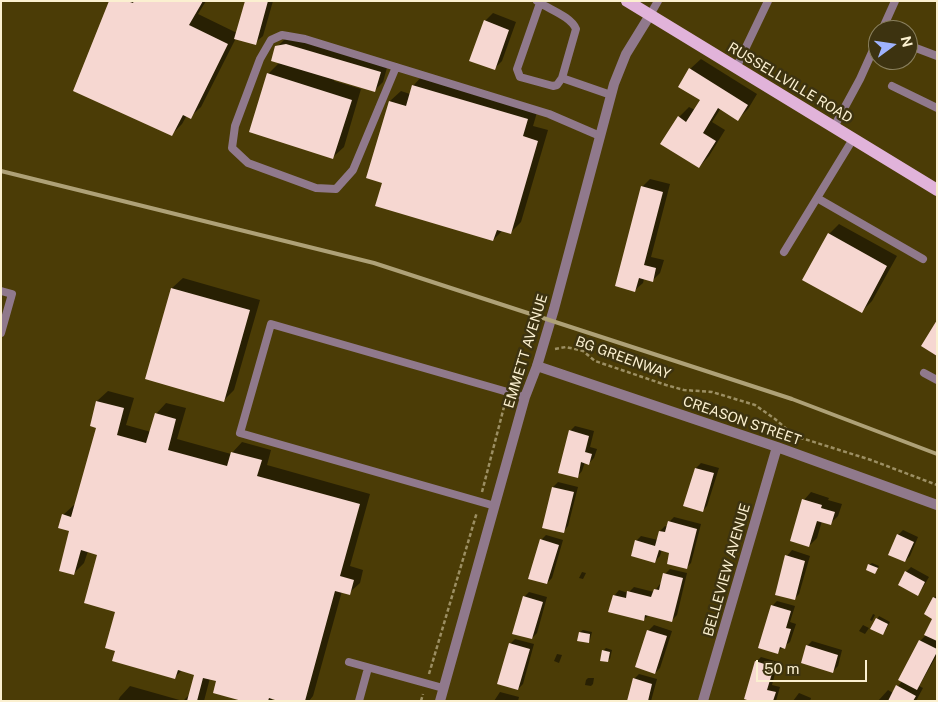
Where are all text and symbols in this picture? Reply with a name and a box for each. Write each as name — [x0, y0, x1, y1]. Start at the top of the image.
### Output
north arrow — [868, 20, 918, 70]
text: N — [897, 34, 916, 49]
street label: RUSSELLVILLE ROAD — [725, 39, 855, 127]
street label: EMMETT AVENUE — [501, 292, 551, 410]
street label: BG GREENWAY — [573, 333, 673, 383]
street label: CREASON STREET — [681, 393, 803, 449]
street label: BELLEVIEW AVENUE — [700, 502, 754, 638]
scale bar — [758, 650, 869, 682]
text: 50 m — [764, 660, 799, 677]

